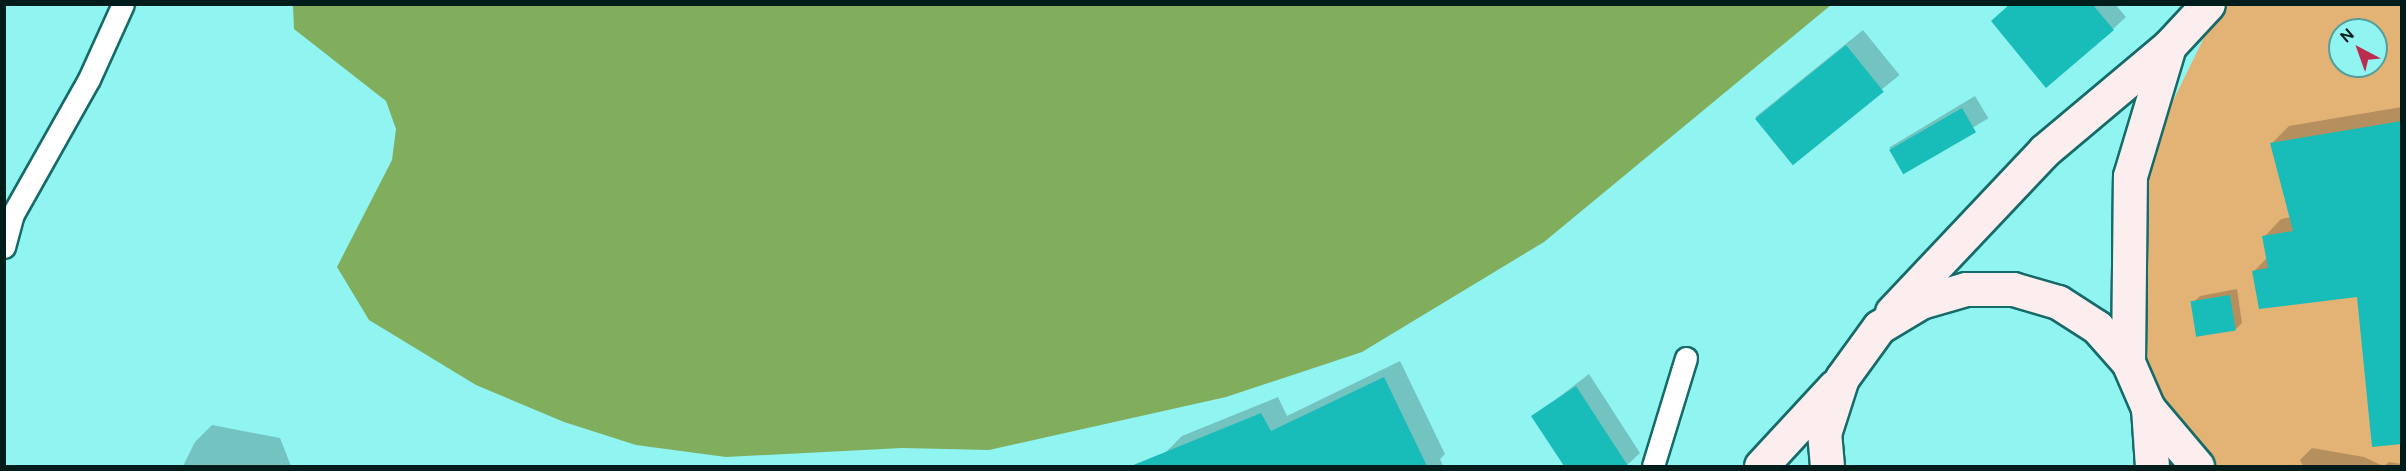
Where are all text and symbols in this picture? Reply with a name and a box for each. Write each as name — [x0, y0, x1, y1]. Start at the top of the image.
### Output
north arrow — [2328, 18, 2388, 78]
text: N — [2336, 24, 2358, 47]

